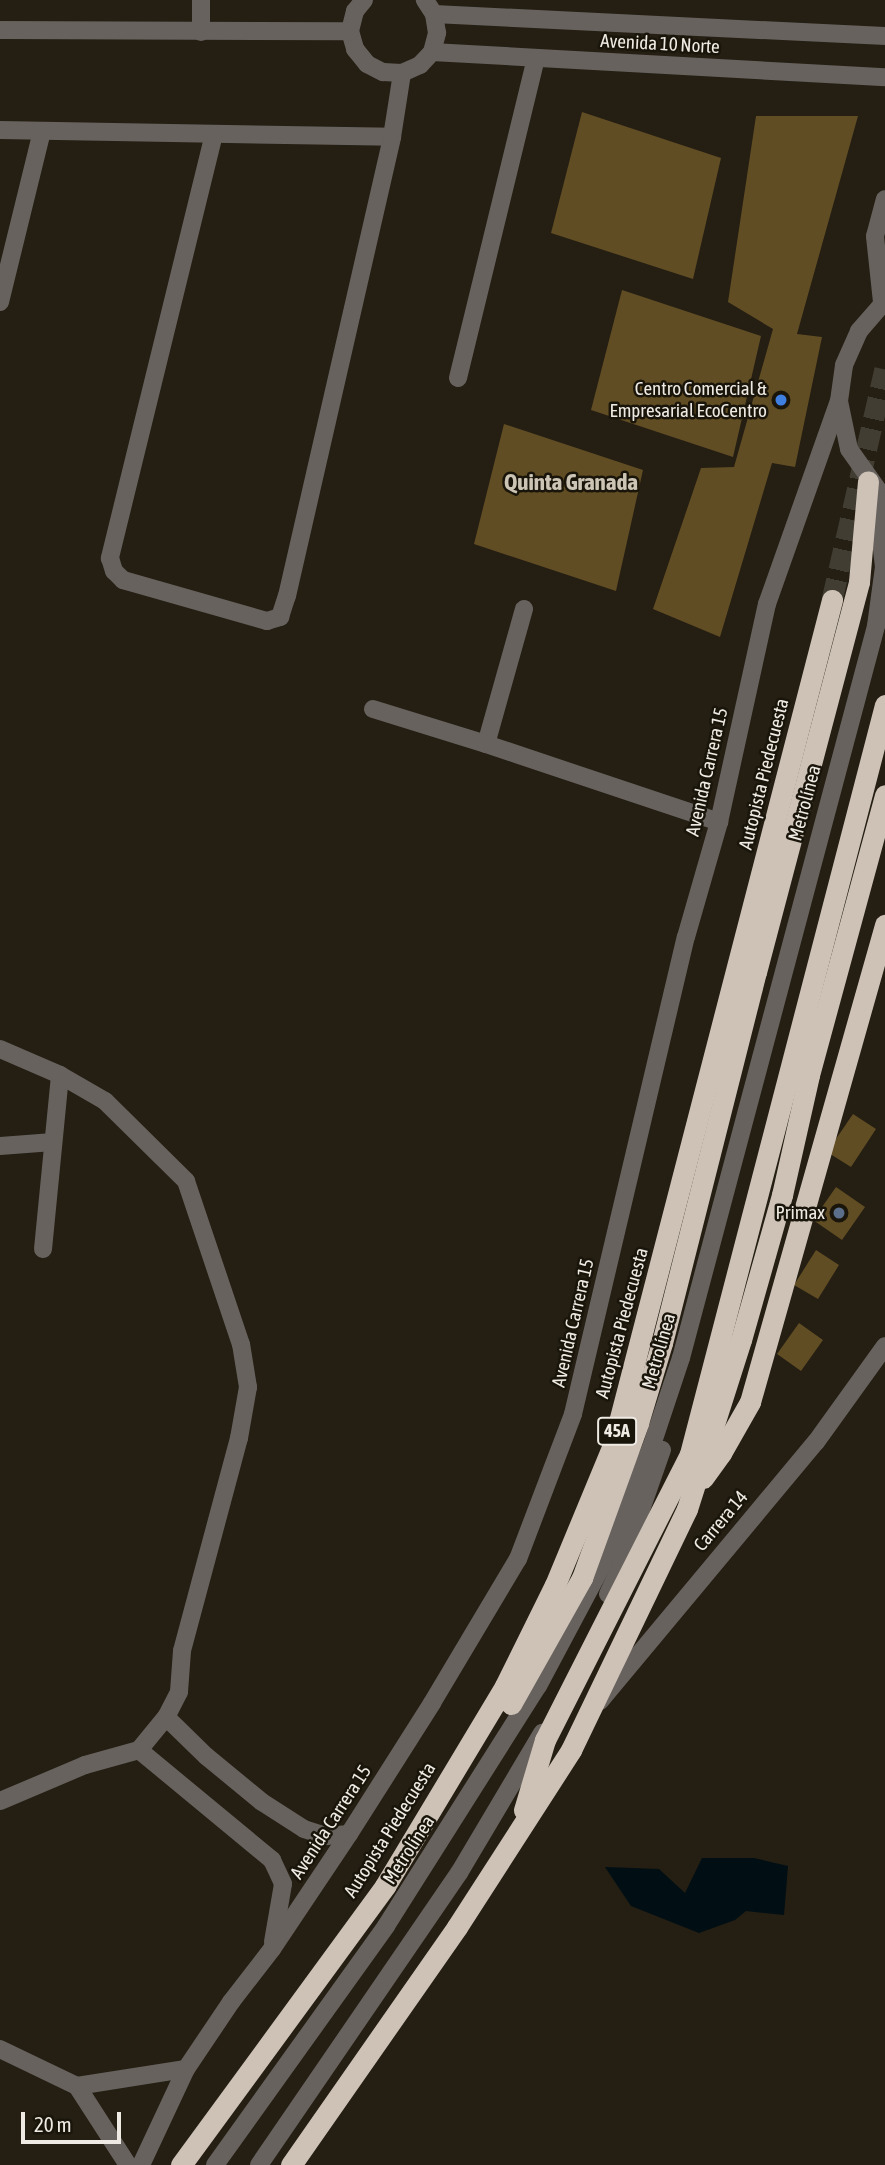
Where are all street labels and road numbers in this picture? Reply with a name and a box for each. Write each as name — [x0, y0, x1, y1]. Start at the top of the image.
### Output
street label: Avenida 10 Norte — [600, 29, 720, 59]
street label: Autopista Piedecuesta — [734, 696, 794, 852]
street label: Avenida Carrera 15 — [681, 705, 733, 839]
street label: Metrolínea — [784, 763, 826, 843]
street label: Autopista Piedecuesta — [591, 1245, 653, 1401]
street label: Avenida Carrera 15 — [547, 1256, 599, 1390]
street label: Metrolínea — [637, 1311, 681, 1391]
road number: 45A — [596, 1416, 638, 1446]
street label: Carrera 14 — [689, 1486, 753, 1556]
street label: Autopista Piedecuesta — [339, 1758, 441, 1902]
street label: Avenida Carrera 15 — [286, 1761, 376, 1883]
street label: Metrolínea — [378, 1811, 440, 1889]

